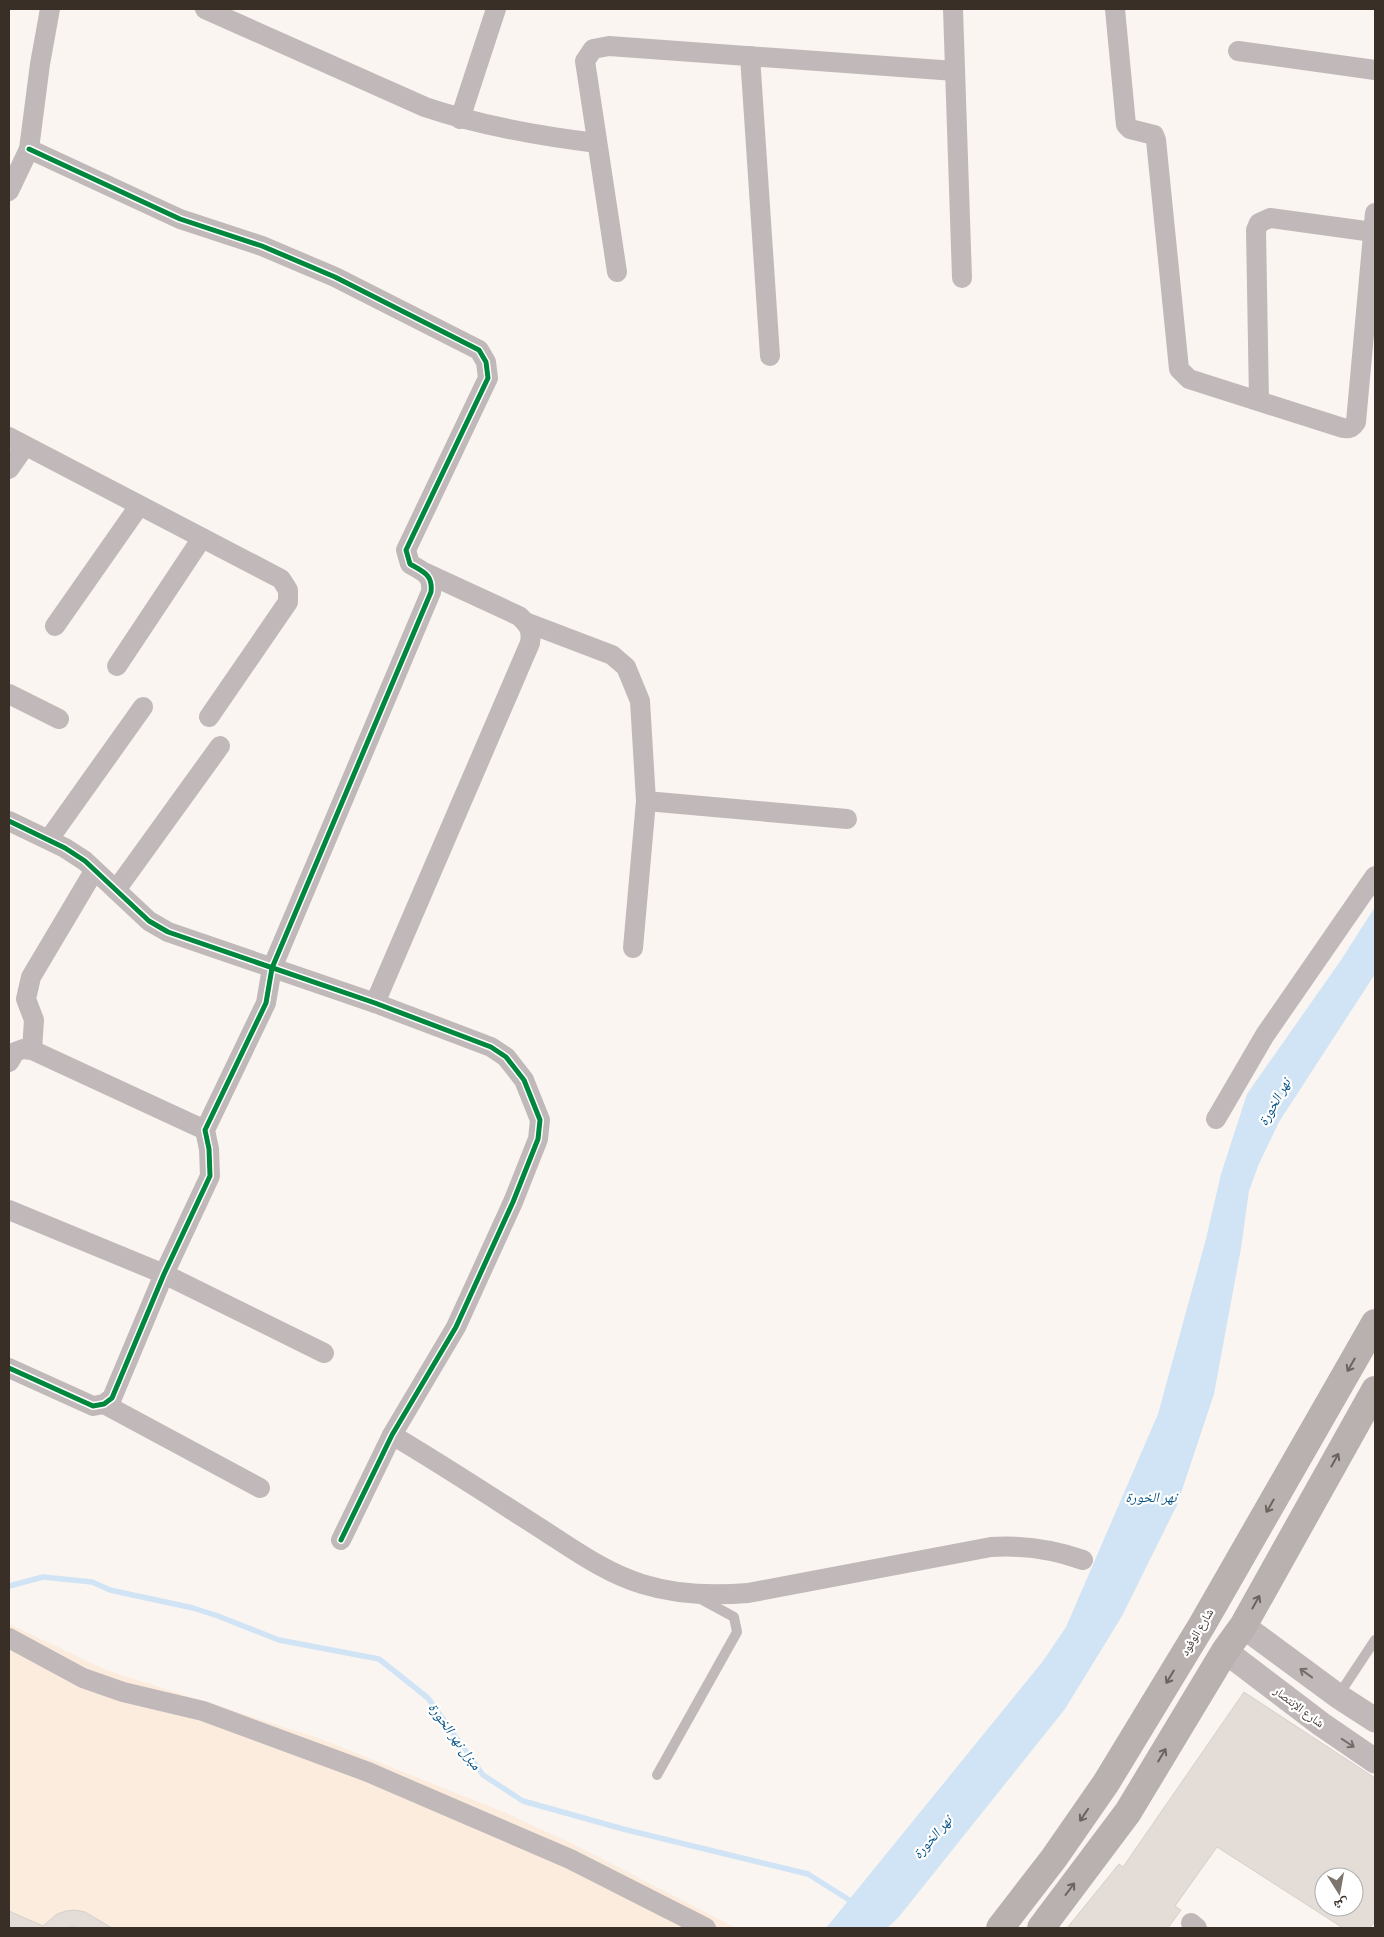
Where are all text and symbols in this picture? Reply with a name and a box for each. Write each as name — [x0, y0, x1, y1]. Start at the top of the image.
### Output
water label: نهر الخورة — [1255, 1074, 1294, 1128]
one-way arrow — [1346, 1358, 1356, 1373]
one-way arrow — [1331, 1454, 1341, 1468]
water label: نهر الخورة — [1125, 1489, 1179, 1505]
one-way arrow — [1265, 1499, 1275, 1514]
one-way arrow — [1252, 1596, 1262, 1610]
street label: شارع الوفود — [1178, 1606, 1217, 1659]
one-way arrow — [1299, 1668, 1313, 1678]
one-way arrow — [1165, 1669, 1175, 1683]
street label: شارع الإنتصار — [1270, 1683, 1327, 1731]
water label: مبزل نهر الخورة — [425, 1699, 485, 1774]
one-way arrow — [1341, 1738, 1355, 1748]
one-way arrow — [1158, 1749, 1168, 1763]
one-way arrow — [1079, 1807, 1089, 1821]
water label: نهر الخورة — [909, 1811, 956, 1862]
north arrow — [1314, 1867, 1364, 1917]
one-way arrow — [1065, 1882, 1075, 1896]
text: ش — [1332, 1895, 1350, 1914]

